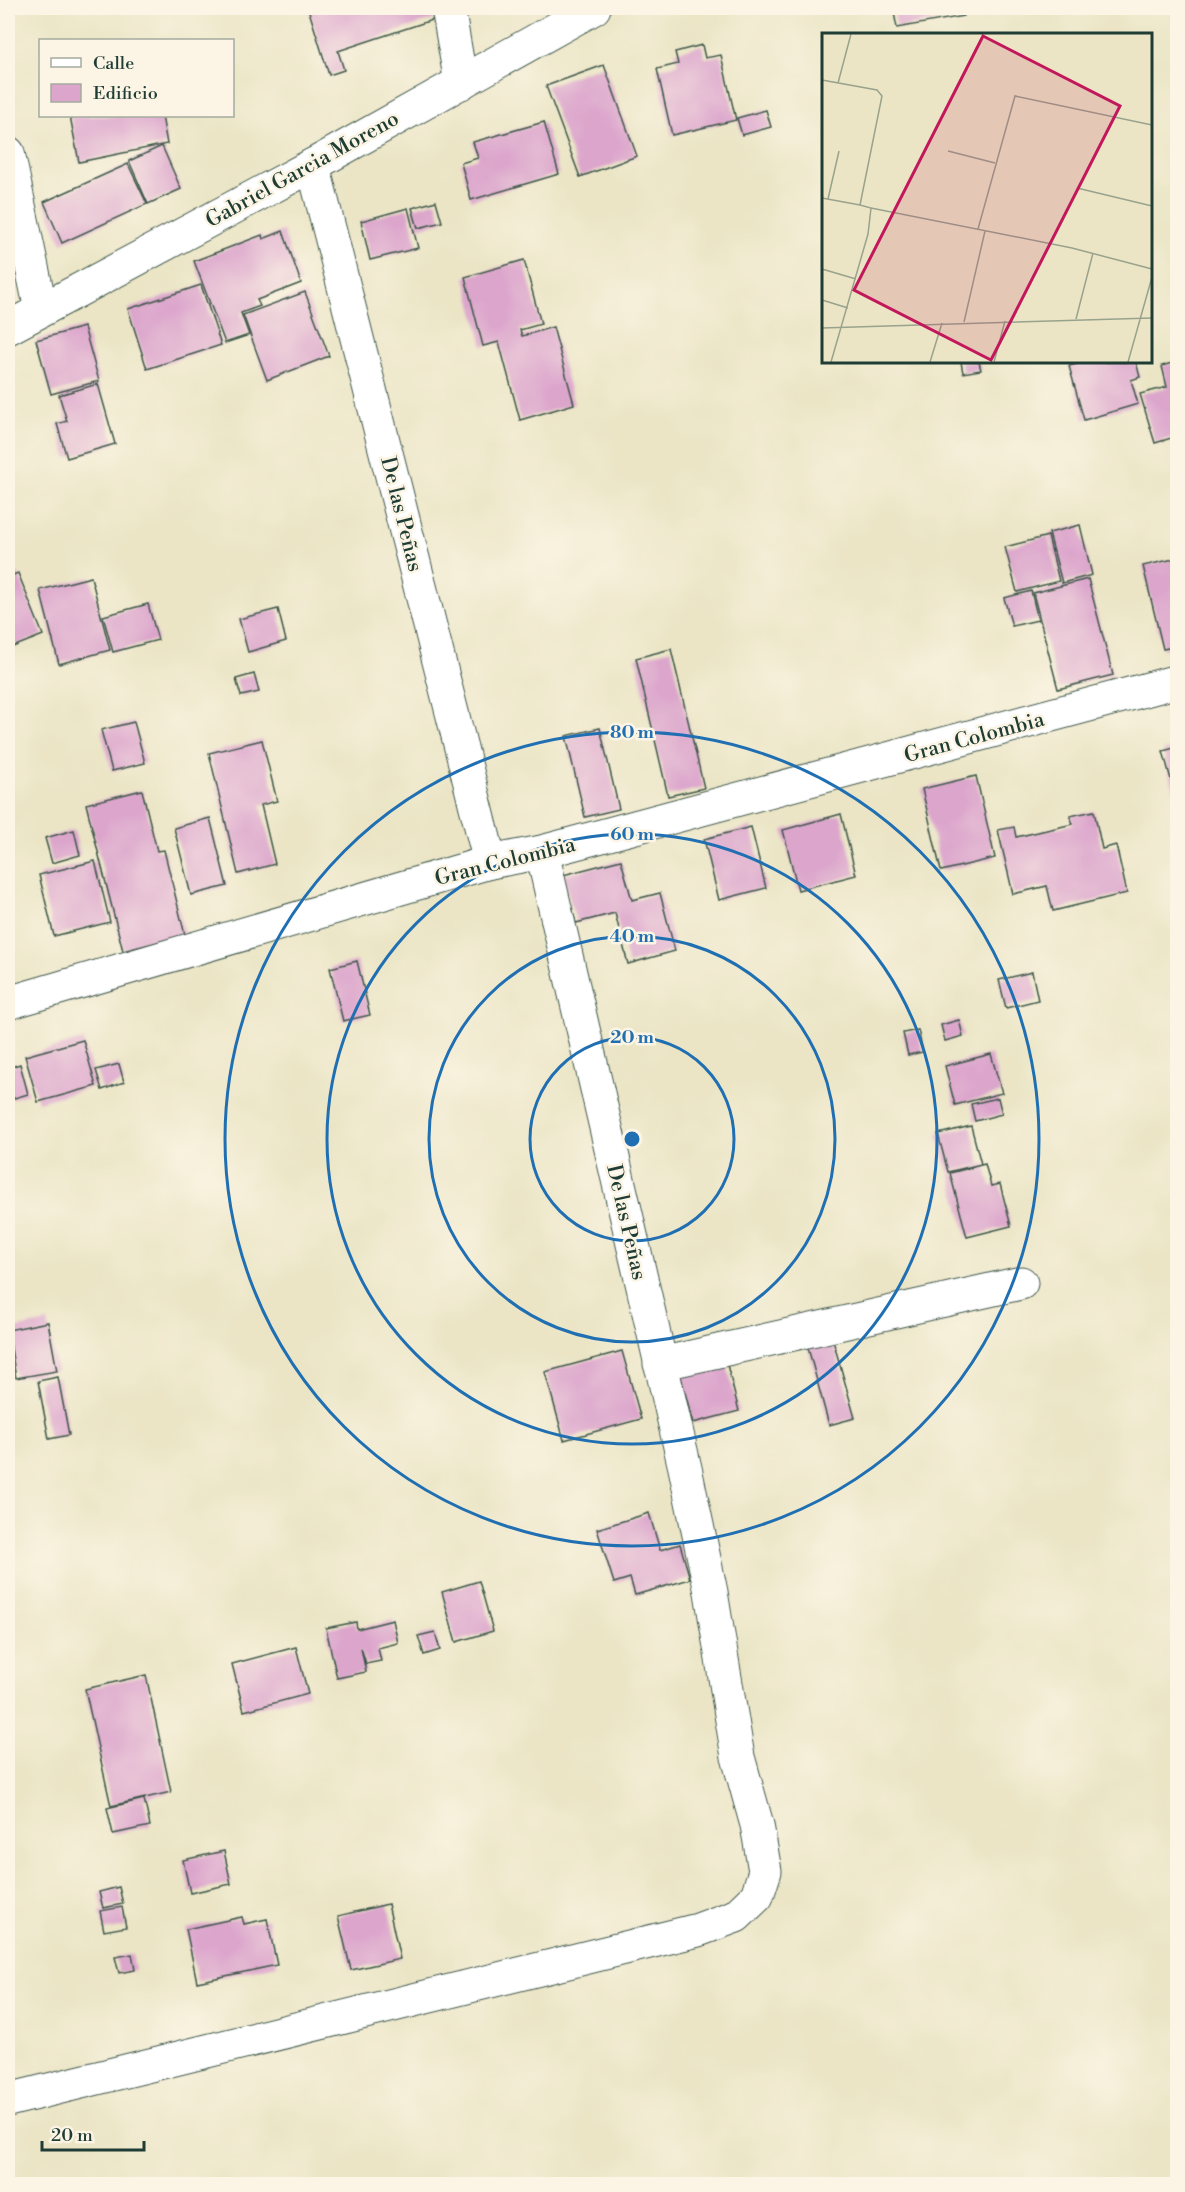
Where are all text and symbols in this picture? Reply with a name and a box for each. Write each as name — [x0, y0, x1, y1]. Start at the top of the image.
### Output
inset map — [822, 33, 1152, 363]
legend — [39, 39, 234, 117]
text: Calle — [93, 52, 134, 75]
text: Edificio — [93, 82, 158, 105]
street label: Gabriel Garcia Moreno — [201, 106, 404, 234]
street label: De las Peñas — [374, 454, 428, 574]
street label: Gran Colombia — [901, 707, 1048, 769]
text: 80 m — [610, 721, 655, 744]
text: 60 m — [610, 823, 654, 846]
street label: Gran Colombia — [432, 832, 579, 892]
text: 40 m — [610, 925, 655, 948]
text: 20 m — [610, 1026, 654, 1049]
centre of rings — [622, 1129, 642, 1149]
street label: De las Peñas — [600, 1162, 652, 1282]
scale bar — [42, 2114, 144, 2152]
text: 20 m — [51, 2124, 93, 2147]

